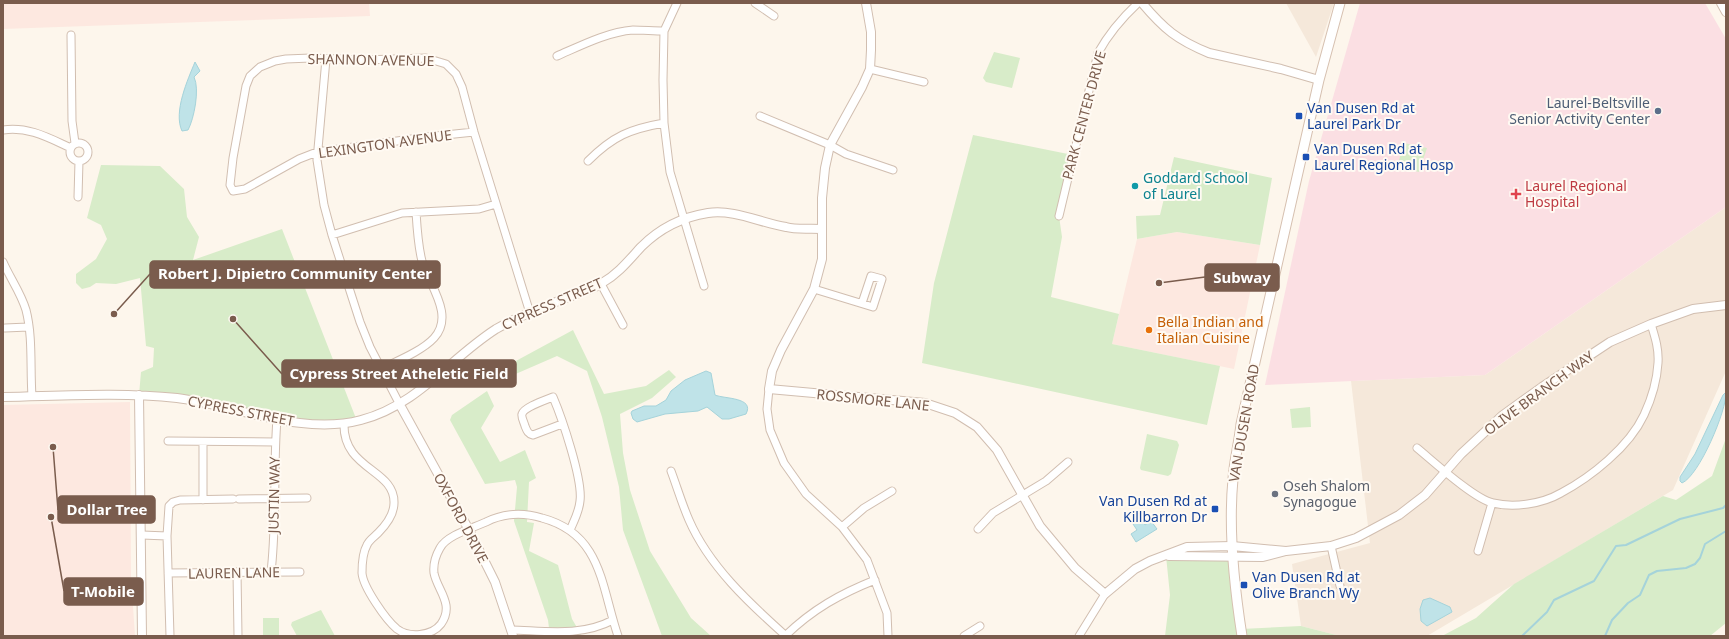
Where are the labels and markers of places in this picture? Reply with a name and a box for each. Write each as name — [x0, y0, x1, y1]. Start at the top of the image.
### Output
place label: Laurel-Beltsville Senior Activity Center — [1509, 93, 1650, 128]
place label: Van Dusen Rd at Laurel Park Dr — [1307, 98, 1415, 133]
marker: Laurel-Beltsville Senior Activity Center — [1653, 106, 1663, 116]
marker: Van Dusen Rd at Laurel Park Dr — [1294, 111, 1304, 121]
place label: Van Dusen Rd at Laurel Regional Hosp — [1314, 139, 1454, 174]
marker: Van Dusen Rd at Laurel Regional Hosp — [1301, 152, 1311, 162]
place label: Goddard School of Laurel — [1143, 168, 1248, 203]
place label: Laurel Regional Hospital — [1525, 176, 1627, 211]
marker: Goddard School of Laurel — [1130, 181, 1140, 191]
marker: Laurel Regional Hospital — [1510, 188, 1522, 200]
callout: Robert J. Dipietro Community Center — [150, 261, 440, 288]
callout: Subway — [1205, 264, 1279, 291]
place label: Bella Indian and Italian Cuisine — [1157, 312, 1264, 347]
marker: Bella Indian and Italian Cuisine — [1144, 325, 1154, 335]
callout: Cypress Street Atheletic Field — [282, 360, 516, 387]
place label: Oseh Shalom Synagogue — [1283, 476, 1370, 511]
marker: Oseh Shalom Synagogue — [1270, 489, 1280, 499]
place label: Van Dusen Rd at Killbarron Dr — [1099, 491, 1207, 526]
callout: Dollar Tree — [58, 496, 155, 523]
marker: Van Dusen Rd at Killbarron Dr — [1210, 504, 1220, 514]
place label: Van Dusen Rd at Olive Branch Wy — [1252, 567, 1360, 602]
callout: T-Mobile — [64, 578, 143, 605]
marker: Van Dusen Rd at Olive Branch Wy — [1239, 580, 1249, 590]

